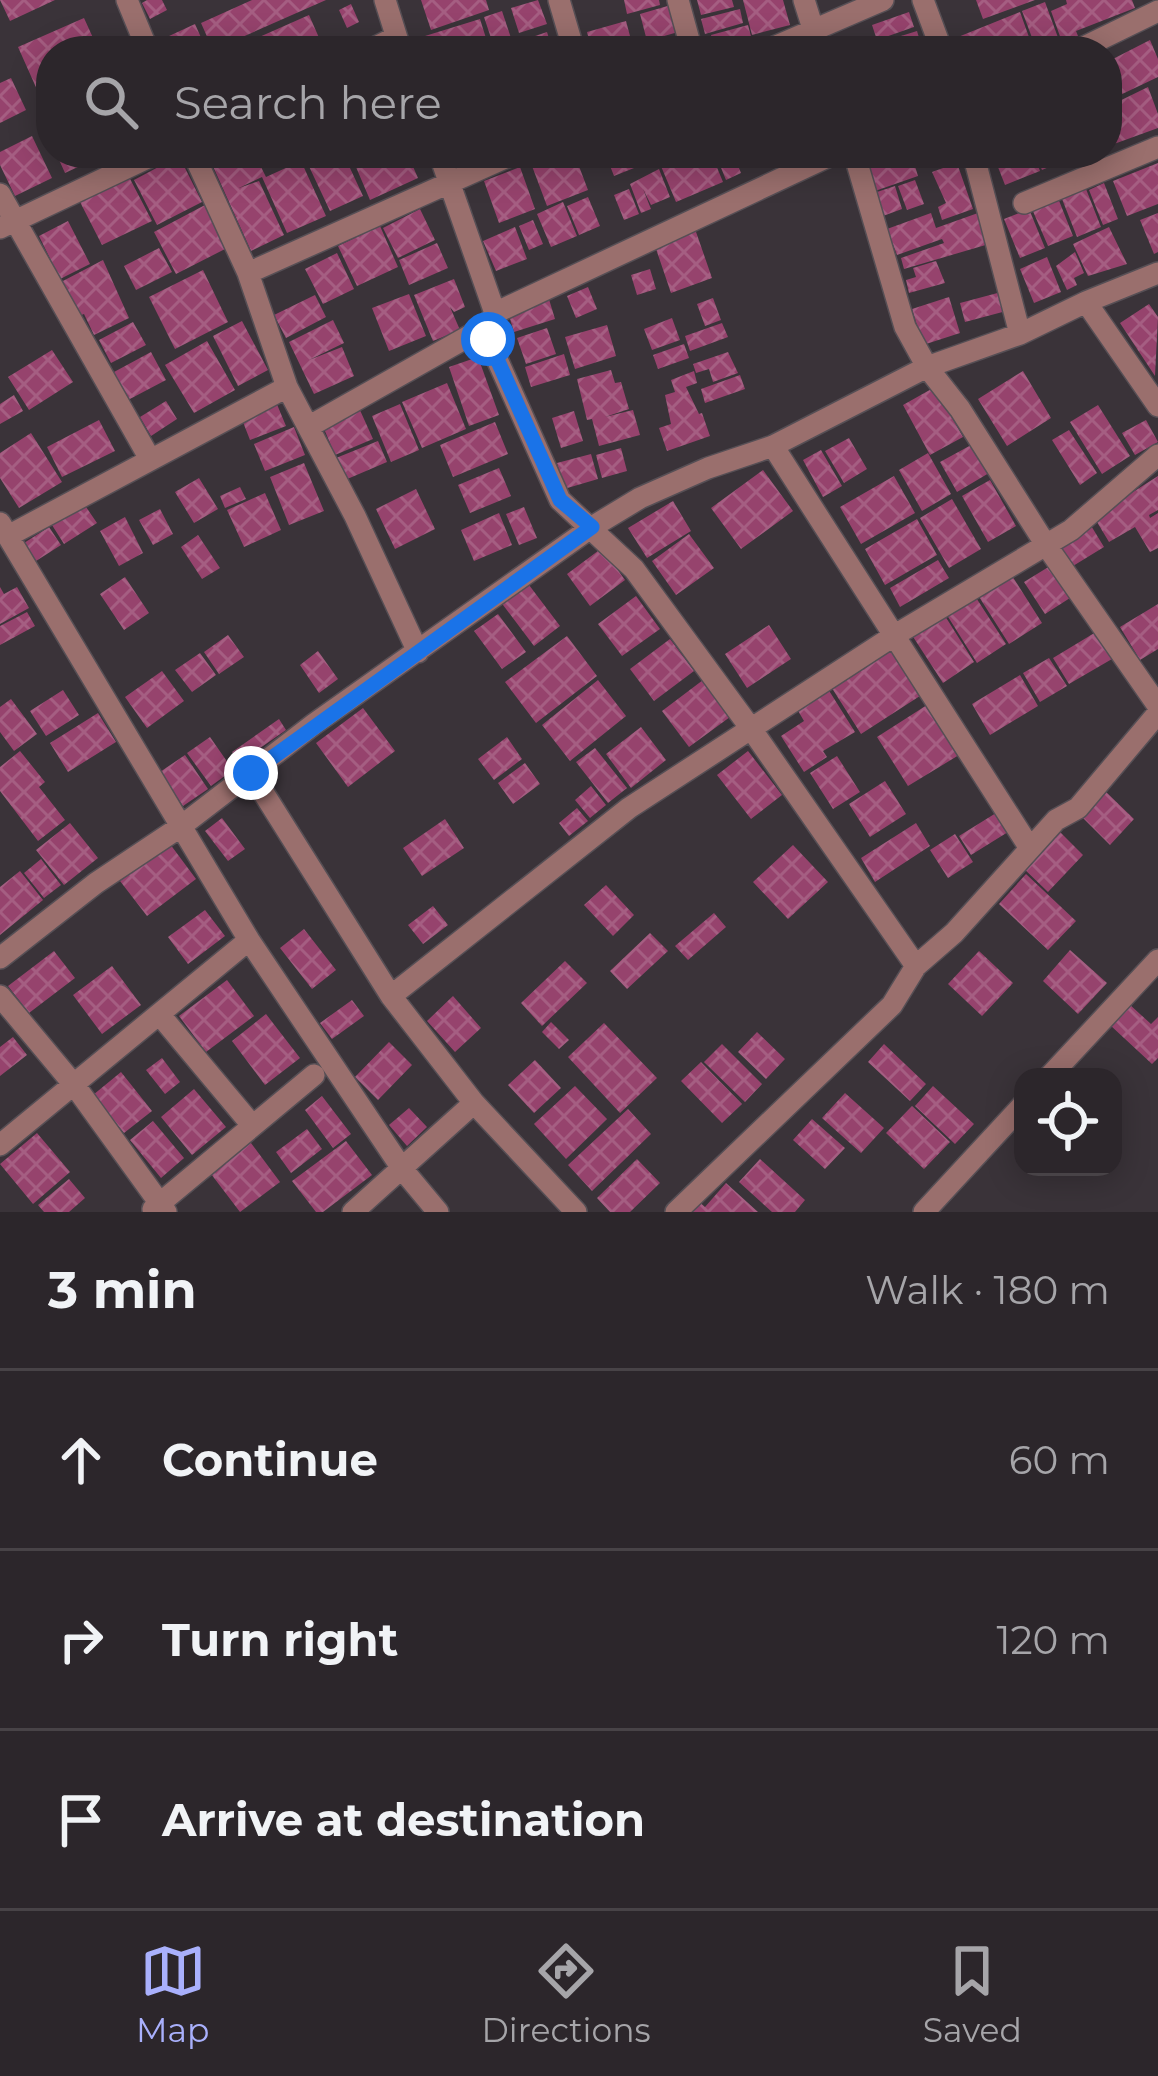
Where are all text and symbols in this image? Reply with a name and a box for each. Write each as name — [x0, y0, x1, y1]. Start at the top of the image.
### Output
search box — [36, 36, 1122, 168]
icon: search — [78, 69, 144, 135]
text: Search here — [174, 75, 442, 130]
route start — [461, 312, 515, 366]
route end — [224, 746, 278, 800]
map controls — [1014, 1068, 1122, 1176]
button: locate — [1014, 1068, 1122, 1176]
text: 3 min — [48, 1259, 197, 1321]
text: Walk · 180 m — [865, 1266, 1110, 1314]
icon: ahead — [48, 1427, 114, 1493]
text: Continue — [162, 1432, 378, 1487]
text: 60 m — [1009, 1436, 1110, 1484]
icon: right — [48, 1607, 114, 1673]
text: Turn right — [162, 1612, 398, 1667]
text: 120 m — [996, 1616, 1110, 1664]
icon: arrive — [48, 1787, 114, 1853]
text: Arrive at destination — [162, 1792, 645, 1847]
tab: Map — [136, 1938, 209, 2050]
tab: Directions — [482, 1938, 651, 2050]
tab: Saved — [923, 1938, 1022, 2050]

